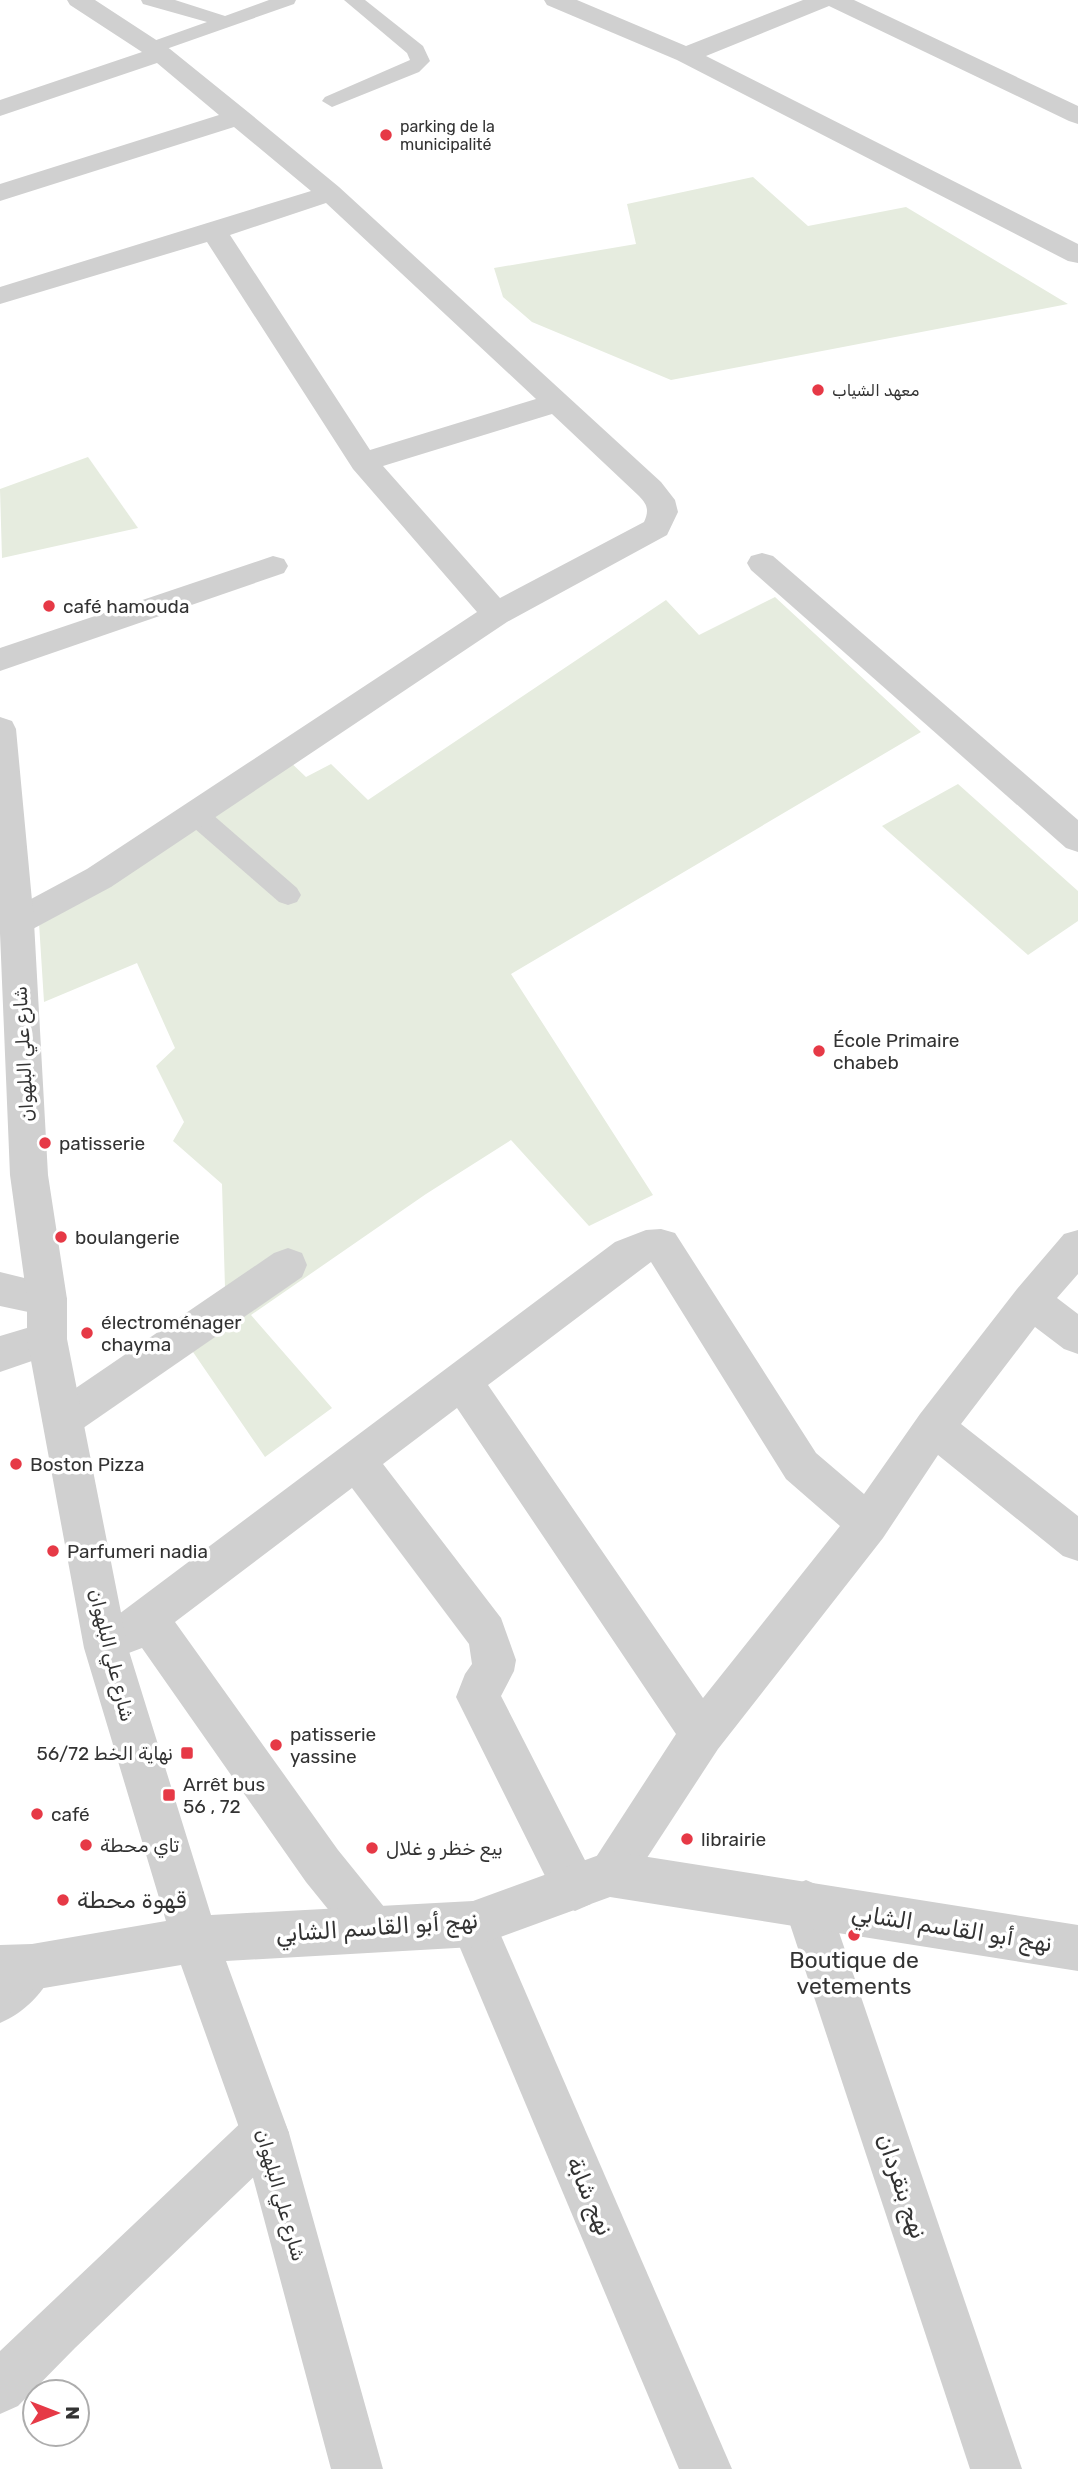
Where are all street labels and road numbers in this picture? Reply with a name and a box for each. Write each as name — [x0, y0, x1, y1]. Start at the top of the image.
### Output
street label: شارع علي البلهوان — [8, 985, 42, 1123]
street label: شارع علي البلهوان — [81, 1586, 139, 1725]
street label: نهج أبو القاسم الشابي — [849, 1898, 1054, 1961]
street label: نهج أبو القاسم الشابي — [275, 1906, 479, 1951]
street label: شارع علي البلهوان — [248, 2127, 310, 2265]
street label: نهج بنقردان — [869, 2130, 933, 2243]
street label: نهج شابة — [559, 2152, 619, 2241]

